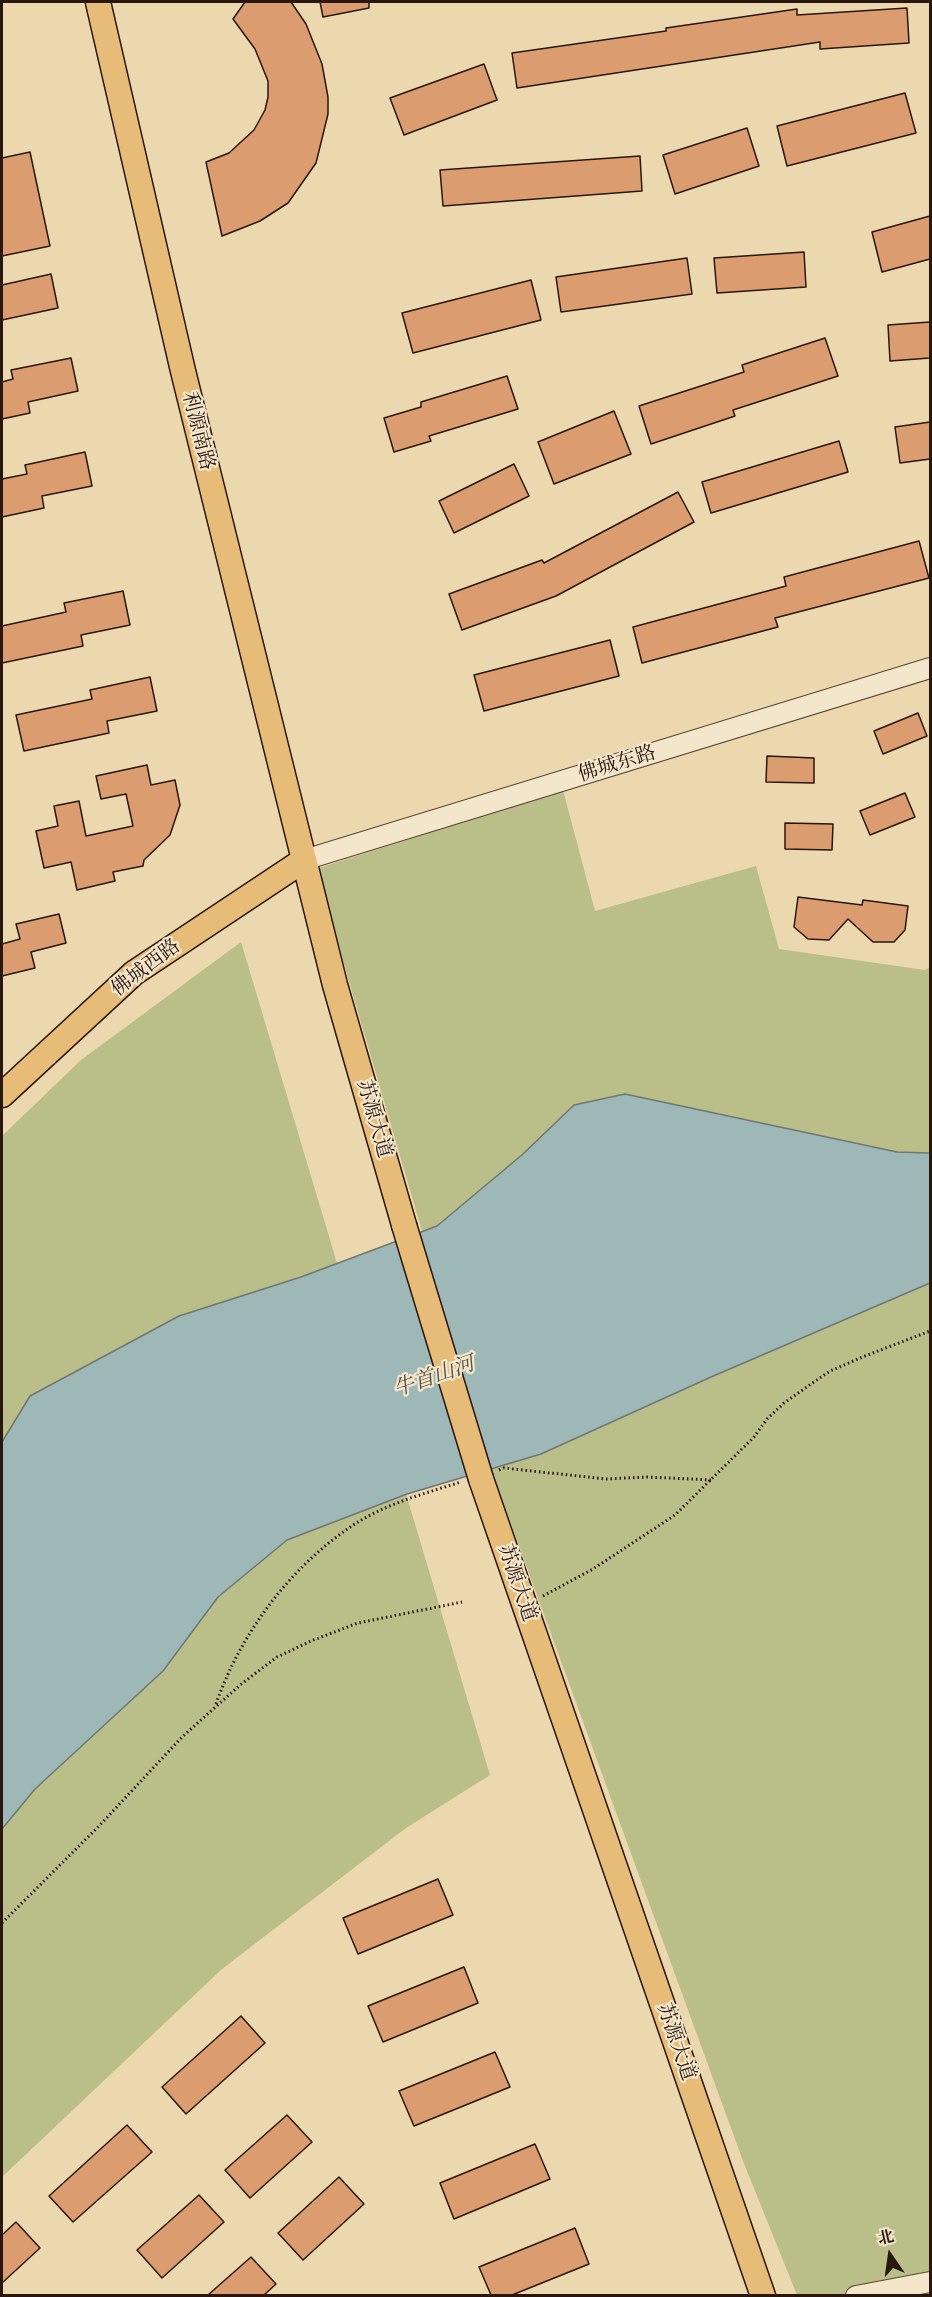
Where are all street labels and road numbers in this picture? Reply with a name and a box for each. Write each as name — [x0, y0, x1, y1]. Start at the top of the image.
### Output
street label: 利源南路 — [177, 389, 219, 473]
street label: 佛城东路 — [575, 741, 659, 787]
street label: 佛城西路 — [107, 934, 185, 1002]
street label: 苏源大道 — [351, 1077, 397, 1161]
street label: 苏源大道 — [493, 1541, 541, 1625]
street label: 苏源大道 — [652, 2000, 700, 2084]

